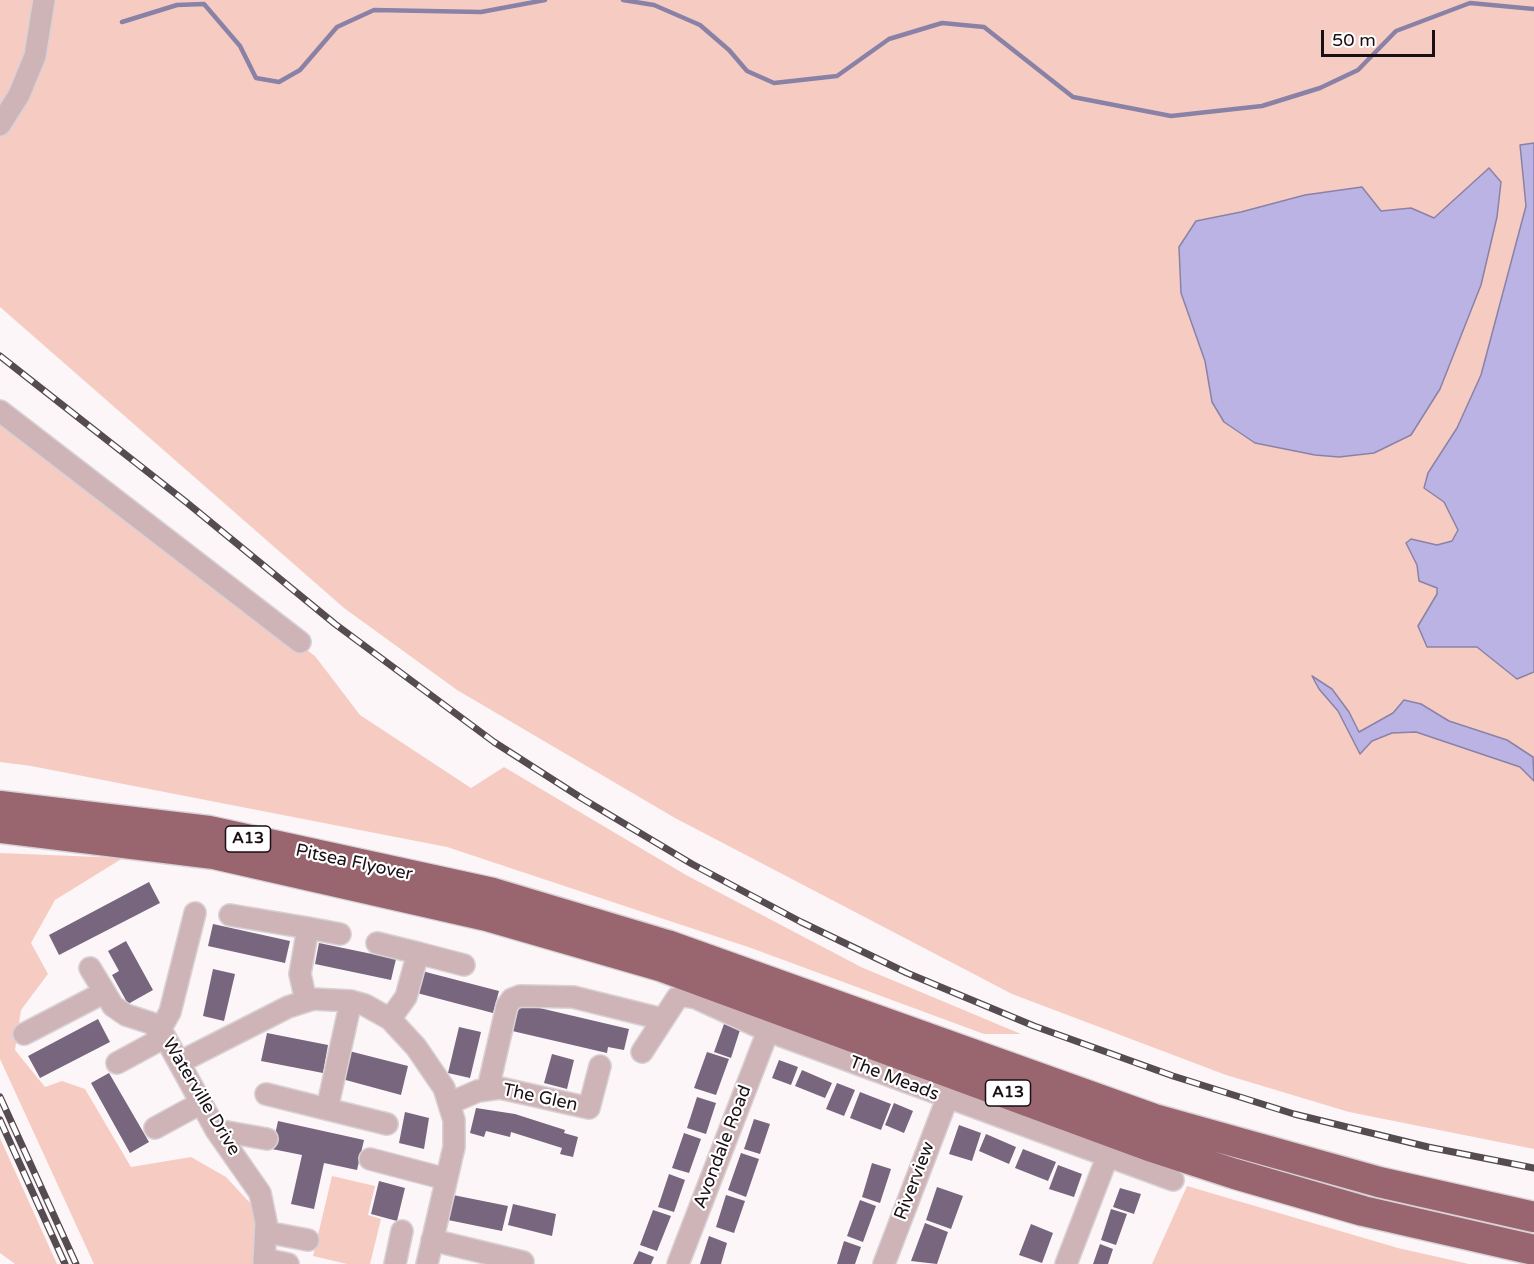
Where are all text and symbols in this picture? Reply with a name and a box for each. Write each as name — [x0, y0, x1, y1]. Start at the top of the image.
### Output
scale bar — [1324, 18, 1438, 56]
text: 50 m — [1332, 29, 1376, 51]
road number: A13 — [226, 826, 270, 852]
street label: Pitsea Flyover — [294, 840, 414, 886]
street label: Waterville Drive — [157, 1034, 245, 1160]
street label: The Meads — [846, 1052, 942, 1106]
street label: The Glen — [501, 1080, 579, 1116]
road number: A13 — [986, 1080, 1030, 1106]
street label: Avondale Road — [690, 1082, 756, 1212]
street label: Riverview — [890, 1139, 940, 1223]

